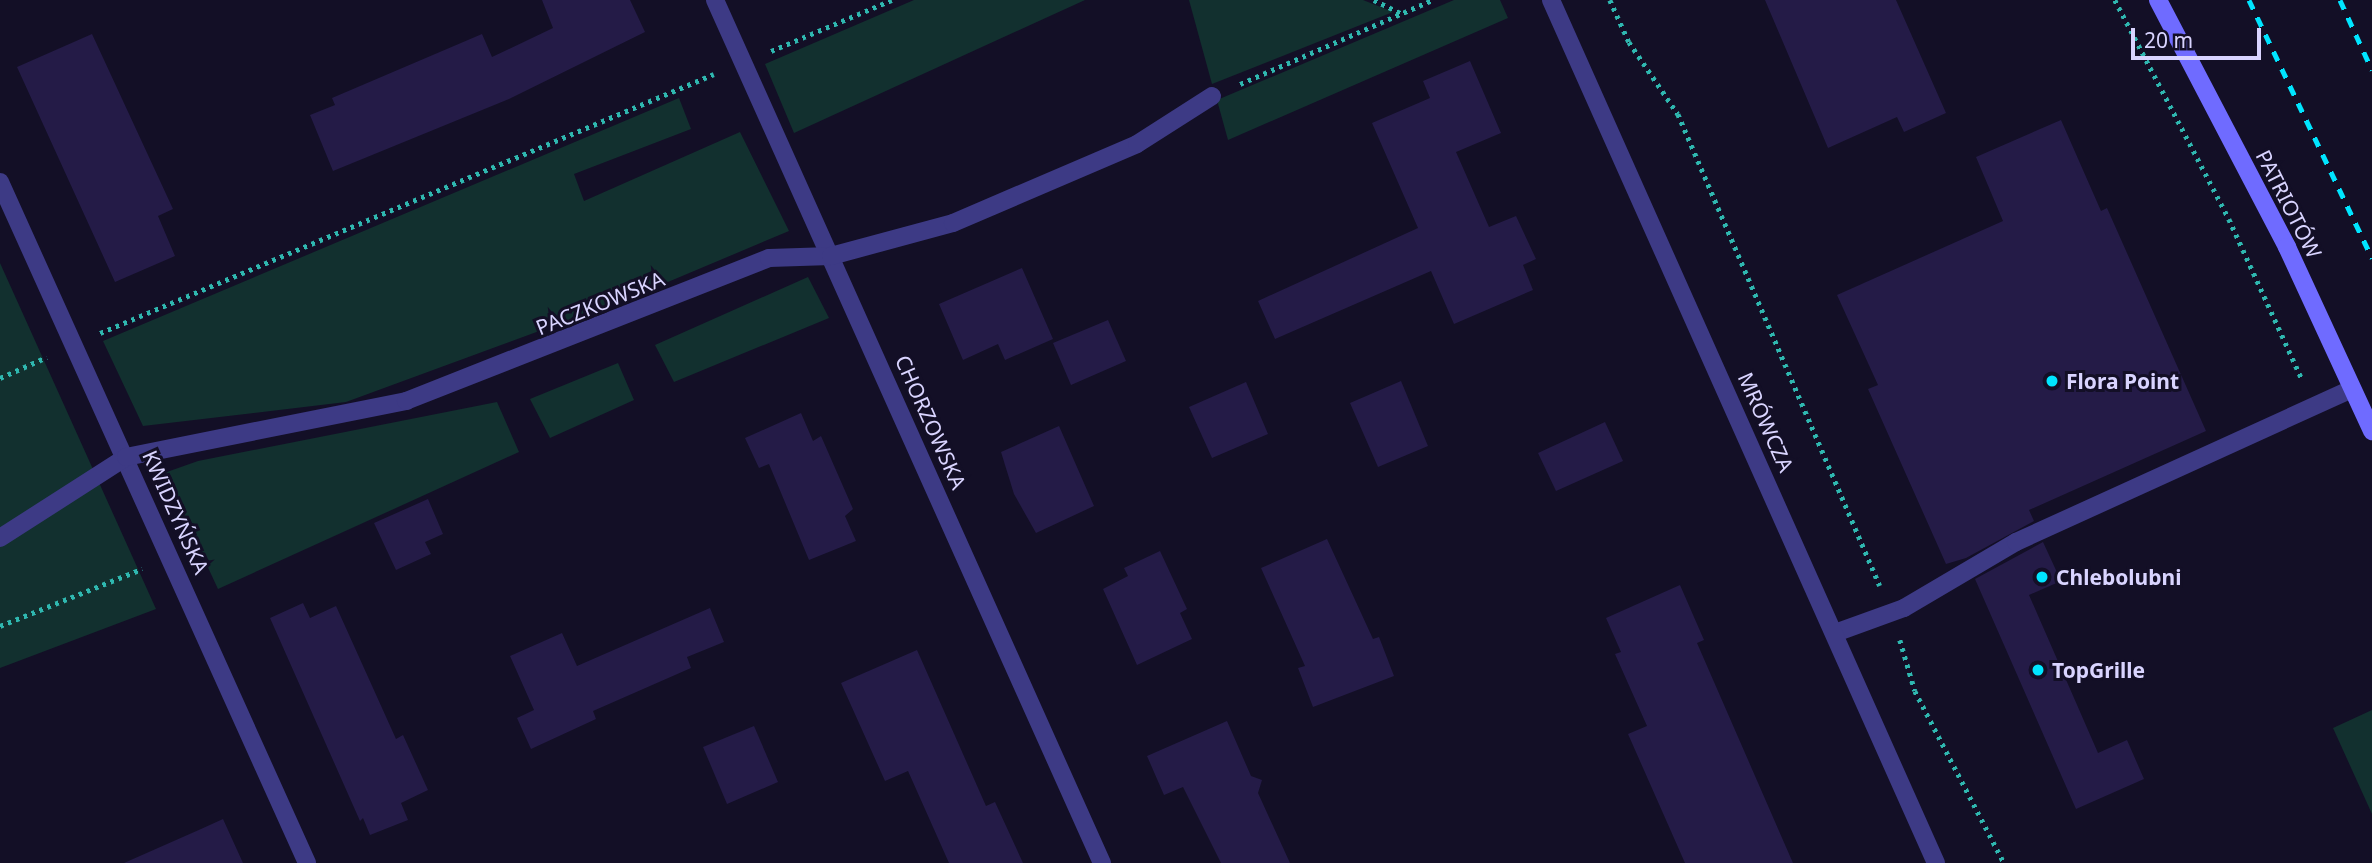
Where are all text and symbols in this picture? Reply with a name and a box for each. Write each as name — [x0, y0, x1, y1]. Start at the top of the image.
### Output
scale bar — [2134, 14, 2264, 58]
text: 20 m — [2144, 26, 2193, 54]
street label: PATRIOTÓW — [2251, 146, 2327, 262]
street label: PACZKOWSKA — [532, 266, 668, 340]
street label: CHORZOWSKA — [890, 351, 972, 493]
street label: MRÓWCZA — [1733, 368, 1799, 476]
place label: Flora Point — [2066, 368, 2179, 394]
marker: Flora Point — [2044, 373, 2060, 389]
street label: KWIDZYŃSKA — [138, 446, 214, 578]
place label: Chlebolubni — [2056, 564, 2181, 590]
marker: Chlebolubni — [2034, 569, 2050, 585]
place label: TopGrille — [2052, 657, 2145, 683]
marker: TopGrille — [2030, 662, 2046, 678]

